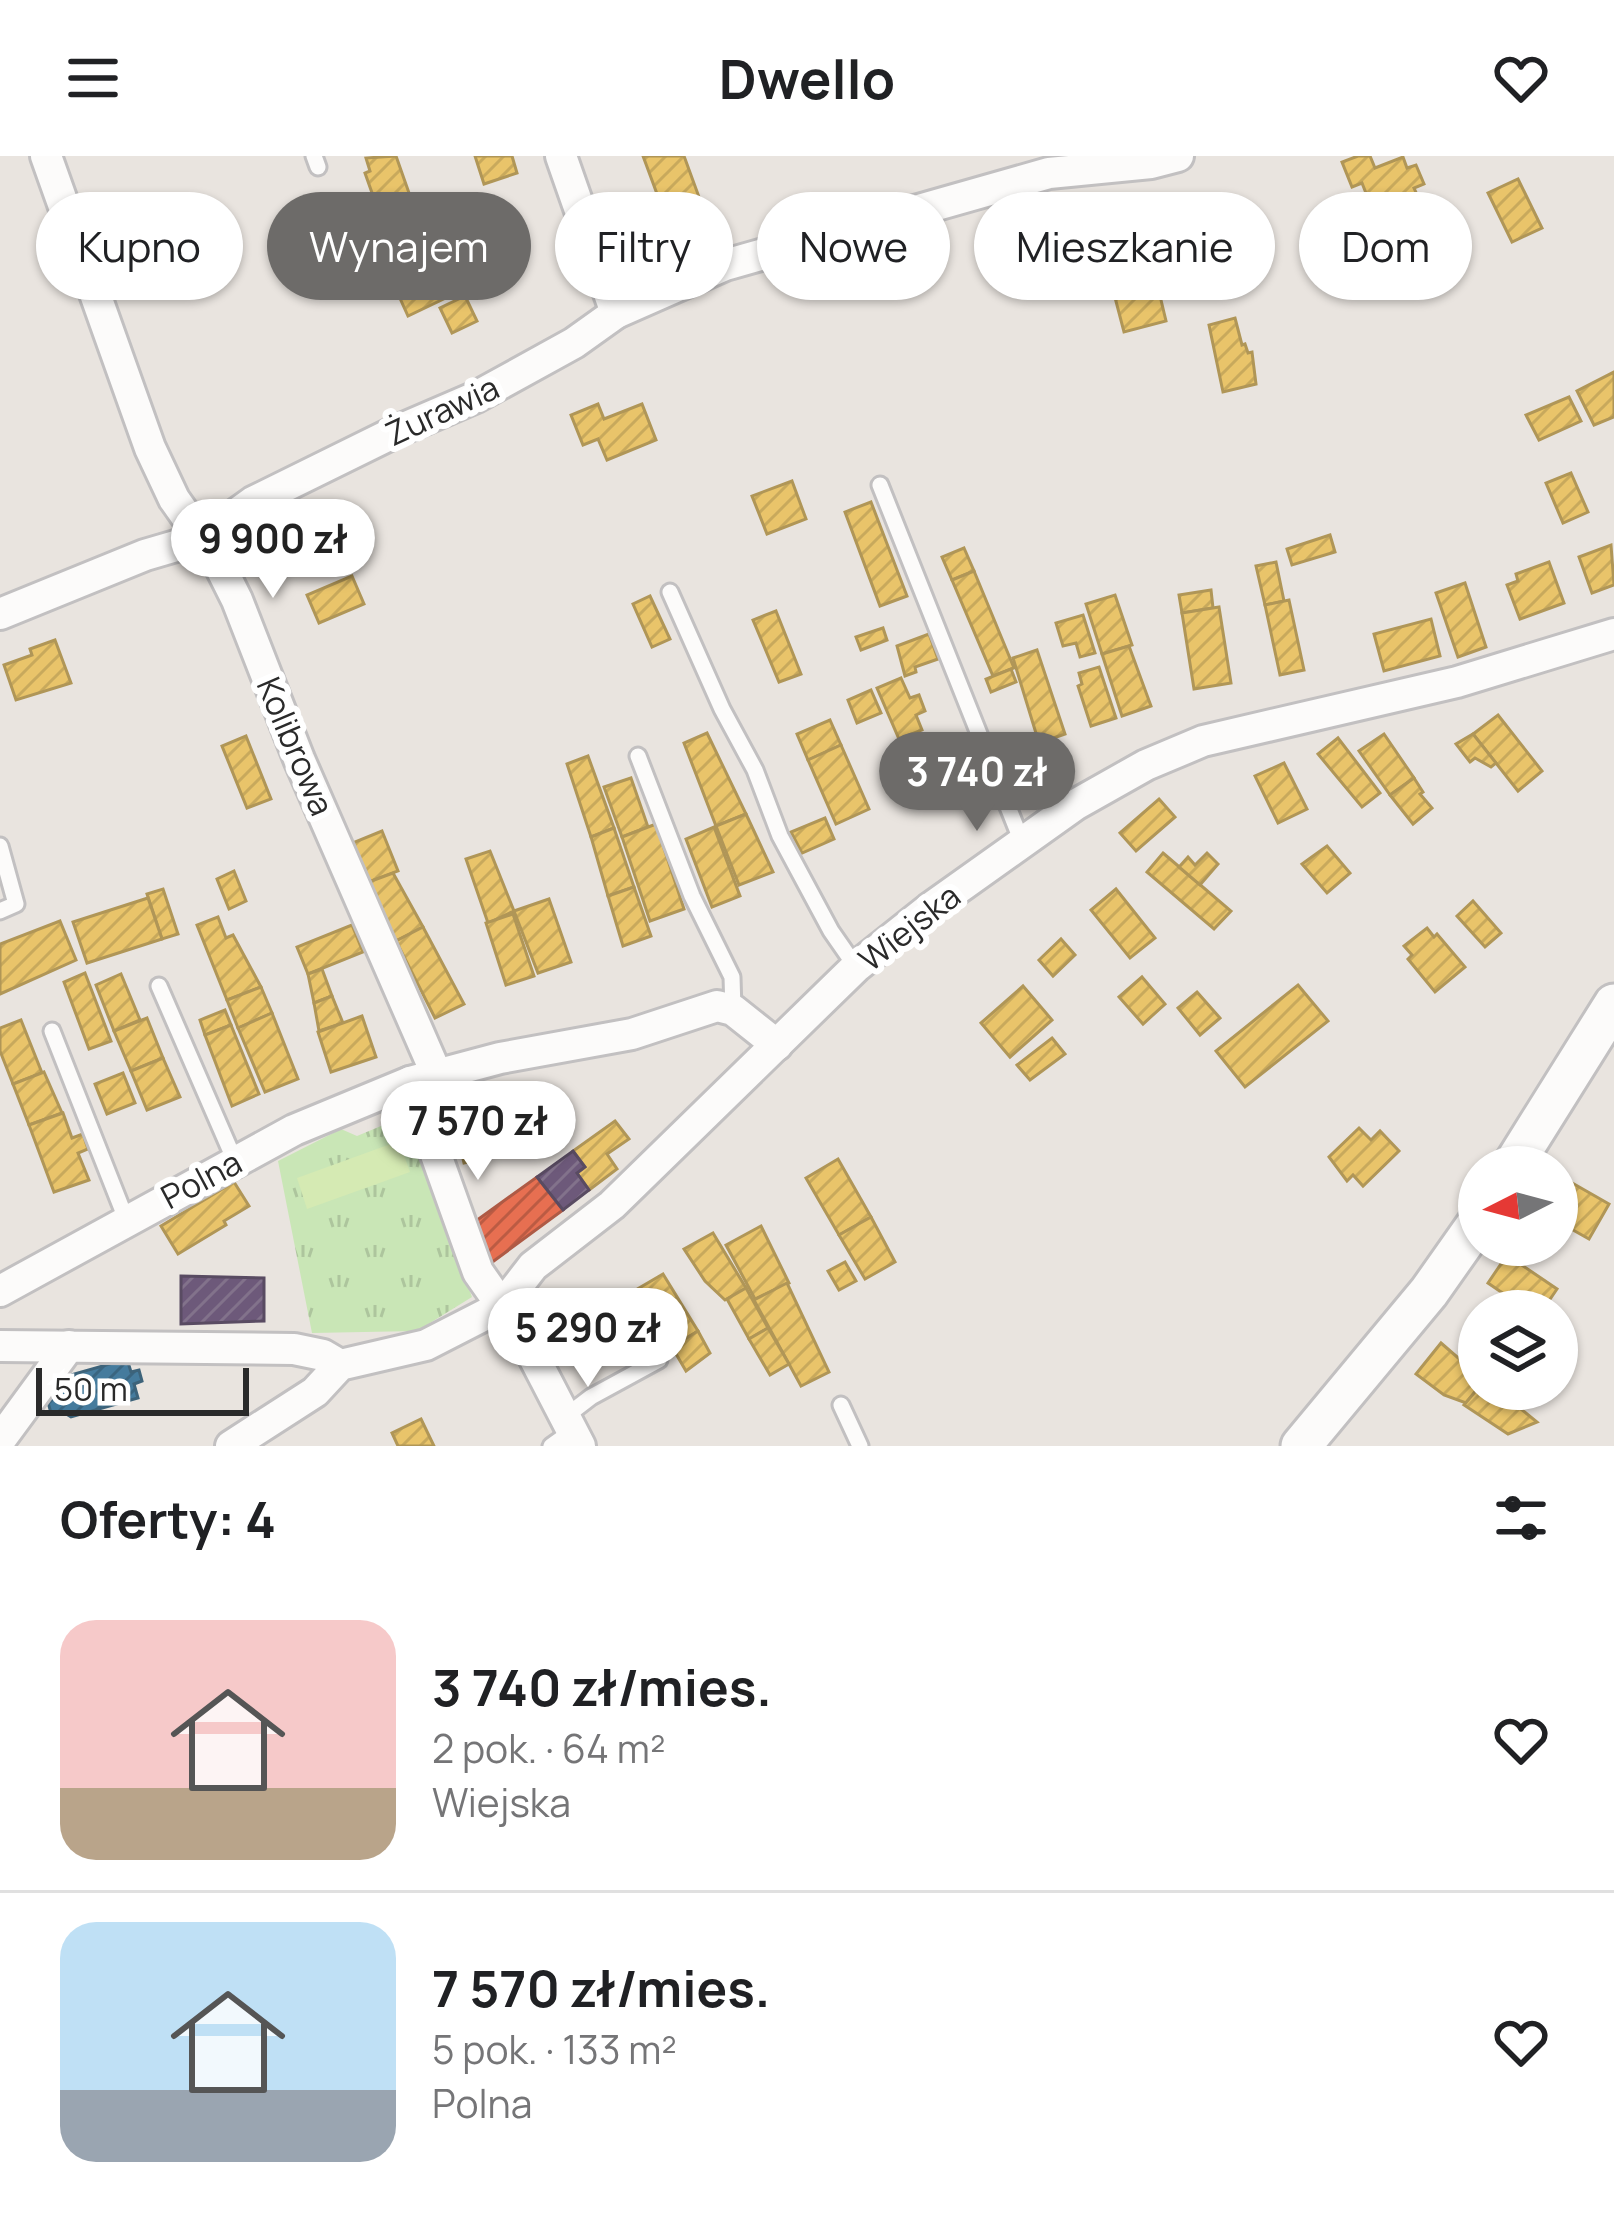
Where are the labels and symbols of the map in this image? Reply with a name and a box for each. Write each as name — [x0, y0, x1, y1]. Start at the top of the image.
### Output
street label: Żurawia — [378, 364, 506, 456]
pin: 9 900 zł — [149, 499, 397, 601]
street label: Kolibrowa — [247, 670, 345, 822]
pin: 3 740 zł — [853, 732, 1101, 834]
street label: Wiejska — [849, 873, 969, 981]
pin: 7 570 zł — [354, 1081, 602, 1183]
street label: Polna — [153, 1139, 249, 1219]
north arrow — [1458, 1146, 1578, 1266]
pin: 5 290 zł — [464, 1288, 712, 1390]
scale bar — [36, 1362, 249, 1415]

